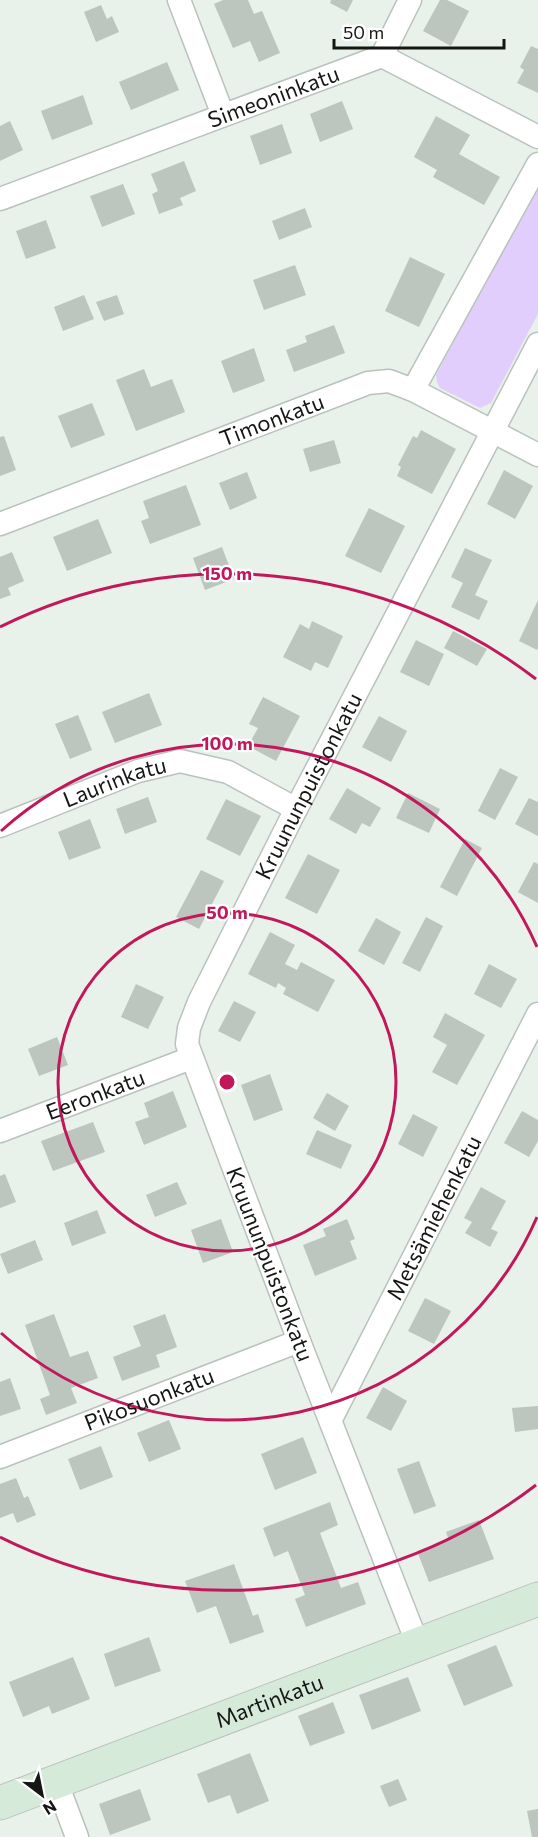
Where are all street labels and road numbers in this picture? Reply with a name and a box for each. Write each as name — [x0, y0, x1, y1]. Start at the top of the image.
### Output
street label: Simeoninkatu — [204, 59, 343, 133]
street label: Timonkatu — [216, 387, 328, 452]
street label: Kruununpuistonkatu — [249, 688, 367, 884]
street label: Laurinkatu — [59, 751, 169, 813]
street label: Eeronkatu — [42, 1063, 148, 1125]
street label: Metsämiehenkatu — [380, 1131, 487, 1304]
street label: Kruununpuistonkatu — [221, 1163, 320, 1365]
street label: Pikosuonkatu — [80, 1361, 218, 1436]
street label: Martinkatu — [211, 1668, 327, 1733]

